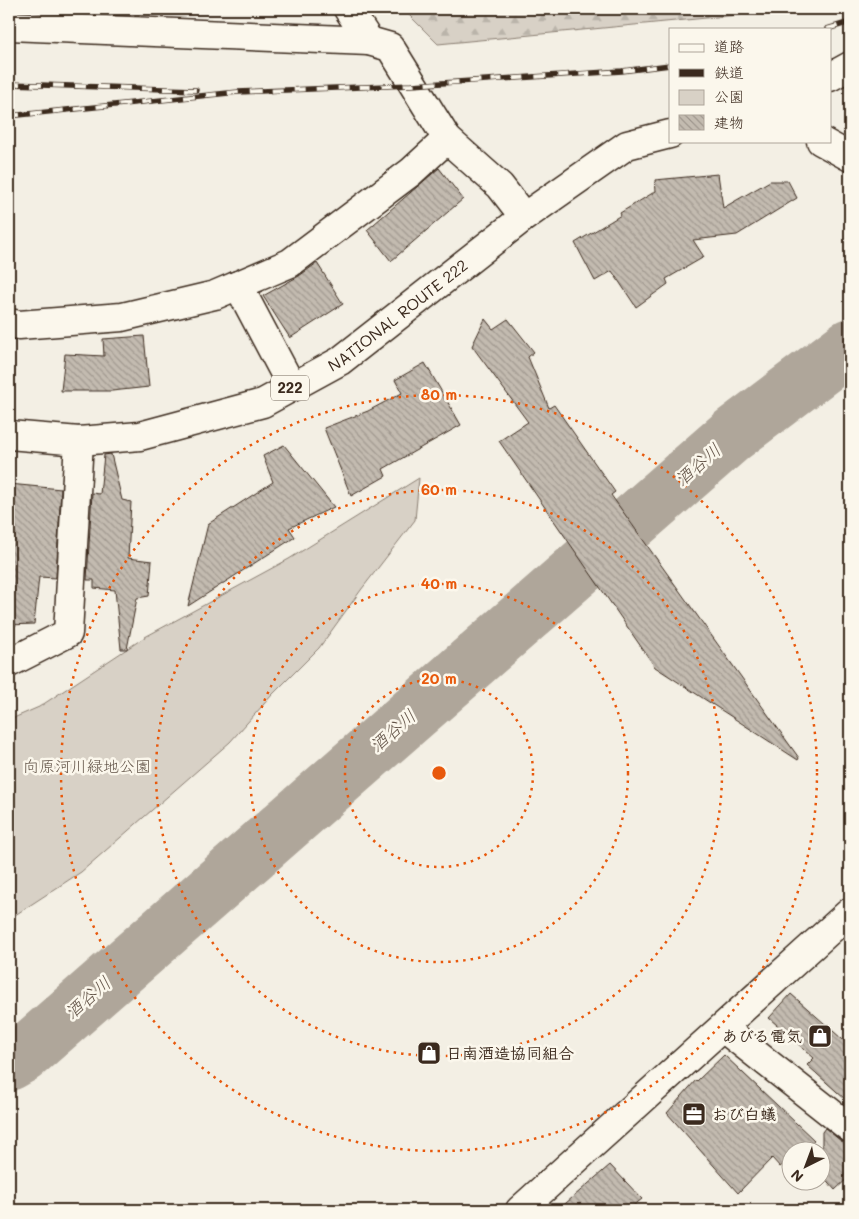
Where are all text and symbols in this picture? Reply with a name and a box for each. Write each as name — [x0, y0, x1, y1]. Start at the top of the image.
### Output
legend — [669, 28, 832, 142]
text: 道路 — [714, 36, 744, 56]
text: 鉄道 — [714, 62, 744, 82]
text: 公園 — [714, 86, 744, 106]
text: 建物 — [714, 112, 744, 132]
street label: NATIONAL ROUTE 222 — [324, 254, 472, 376]
road number: 222 — [271, 376, 309, 400]
text: 80 m — [421, 384, 457, 404]
water label: 酒谷川 — [669, 437, 726, 491]
text: 60 m — [421, 479, 457, 499]
text: 40 m — [421, 573, 457, 593]
text: 20 m — [421, 668, 457, 688]
water label: 酒谷川 — [364, 703, 421, 757]
park label: 向原河川緑地公園 — [23, 755, 151, 776]
centre of rings — [430, 764, 448, 782]
water label: 酒谷川 — [59, 970, 116, 1024]
shop icon: あびる電気 — [807, 1023, 833, 1049]
place label: あびる電気 — [722, 1025, 802, 1046]
shop icon: 日南酒造協同組合 — [416, 1040, 442, 1066]
place label: 日南酒造協同組合 — [446, 1042, 574, 1063]
office icon: おび白蟻 — [681, 1101, 707, 1127]
place label: おび白蟻 — [712, 1103, 776, 1124]
north arrow — [782, 1142, 832, 1192]
text: N — [787, 1165, 807, 1187]

